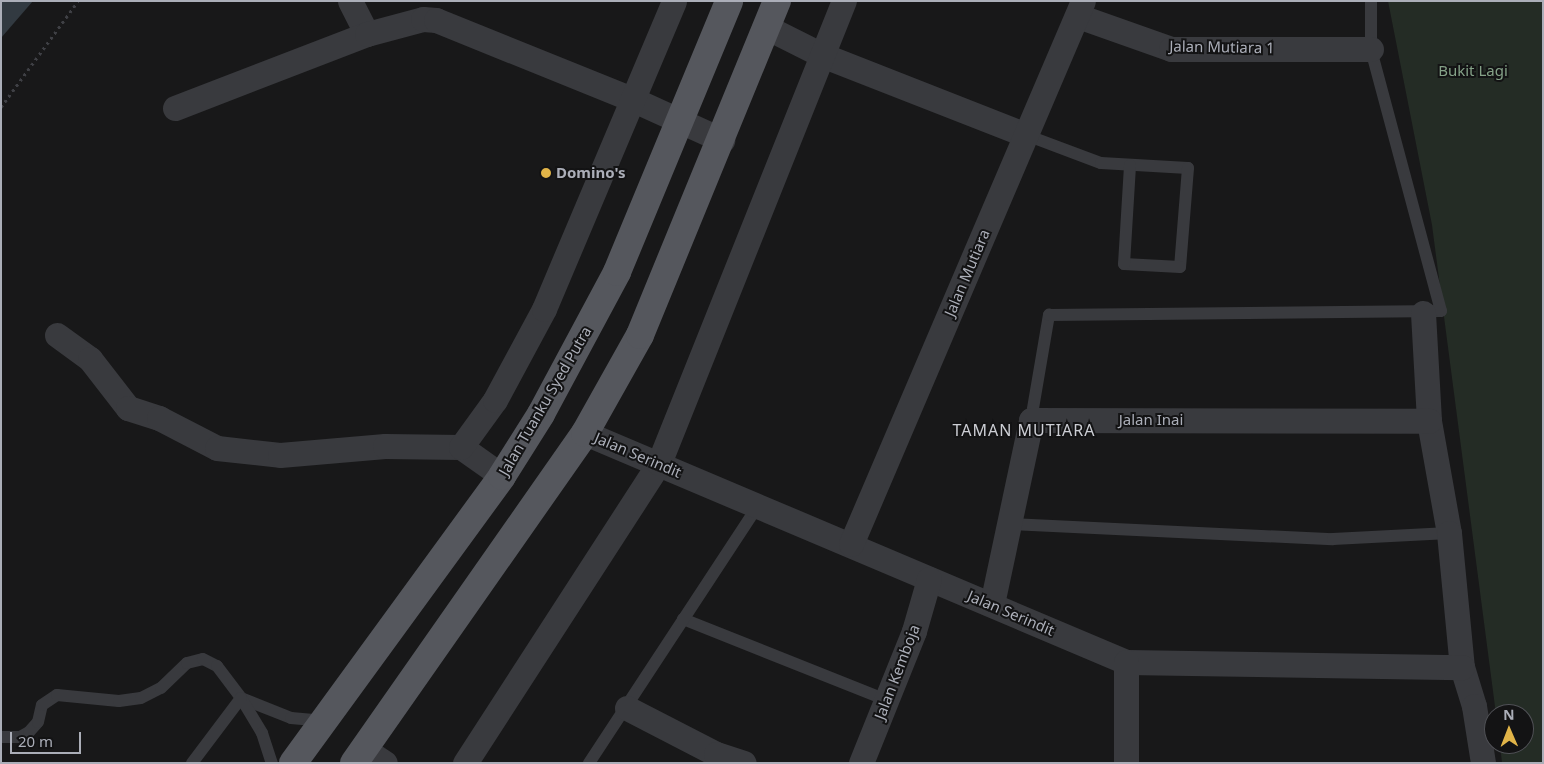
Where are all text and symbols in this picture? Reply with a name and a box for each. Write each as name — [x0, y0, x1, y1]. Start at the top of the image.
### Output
street label: Jalan Mutiara 1 — [1169, 37, 1275, 57]
park label: Bukit Lagi — [1438, 62, 1508, 80]
place label: Domino's — [556, 164, 626, 182]
marker: Domino's — [540, 167, 552, 179]
street label: Jalan Mutiara — [941, 227, 993, 319]
street label: Jalan Tuanku Syed Putra — [495, 323, 595, 479]
street label: Jalan Inai — [1119, 411, 1183, 429]
district label: TAMAN MUTIARA — [951, 420, 1097, 440]
street label: Jalan Serindit — [592, 429, 684, 481]
street label: Jalan Serindit — [965, 587, 1057, 639]
street label: Jalan Kemboja — [871, 622, 923, 722]
north arrow — [1484, 704, 1534, 754]
text: N — [1503, 705, 1515, 724]
scale bar — [12, 722, 84, 754]
text: 20 m — [18, 731, 53, 751]

